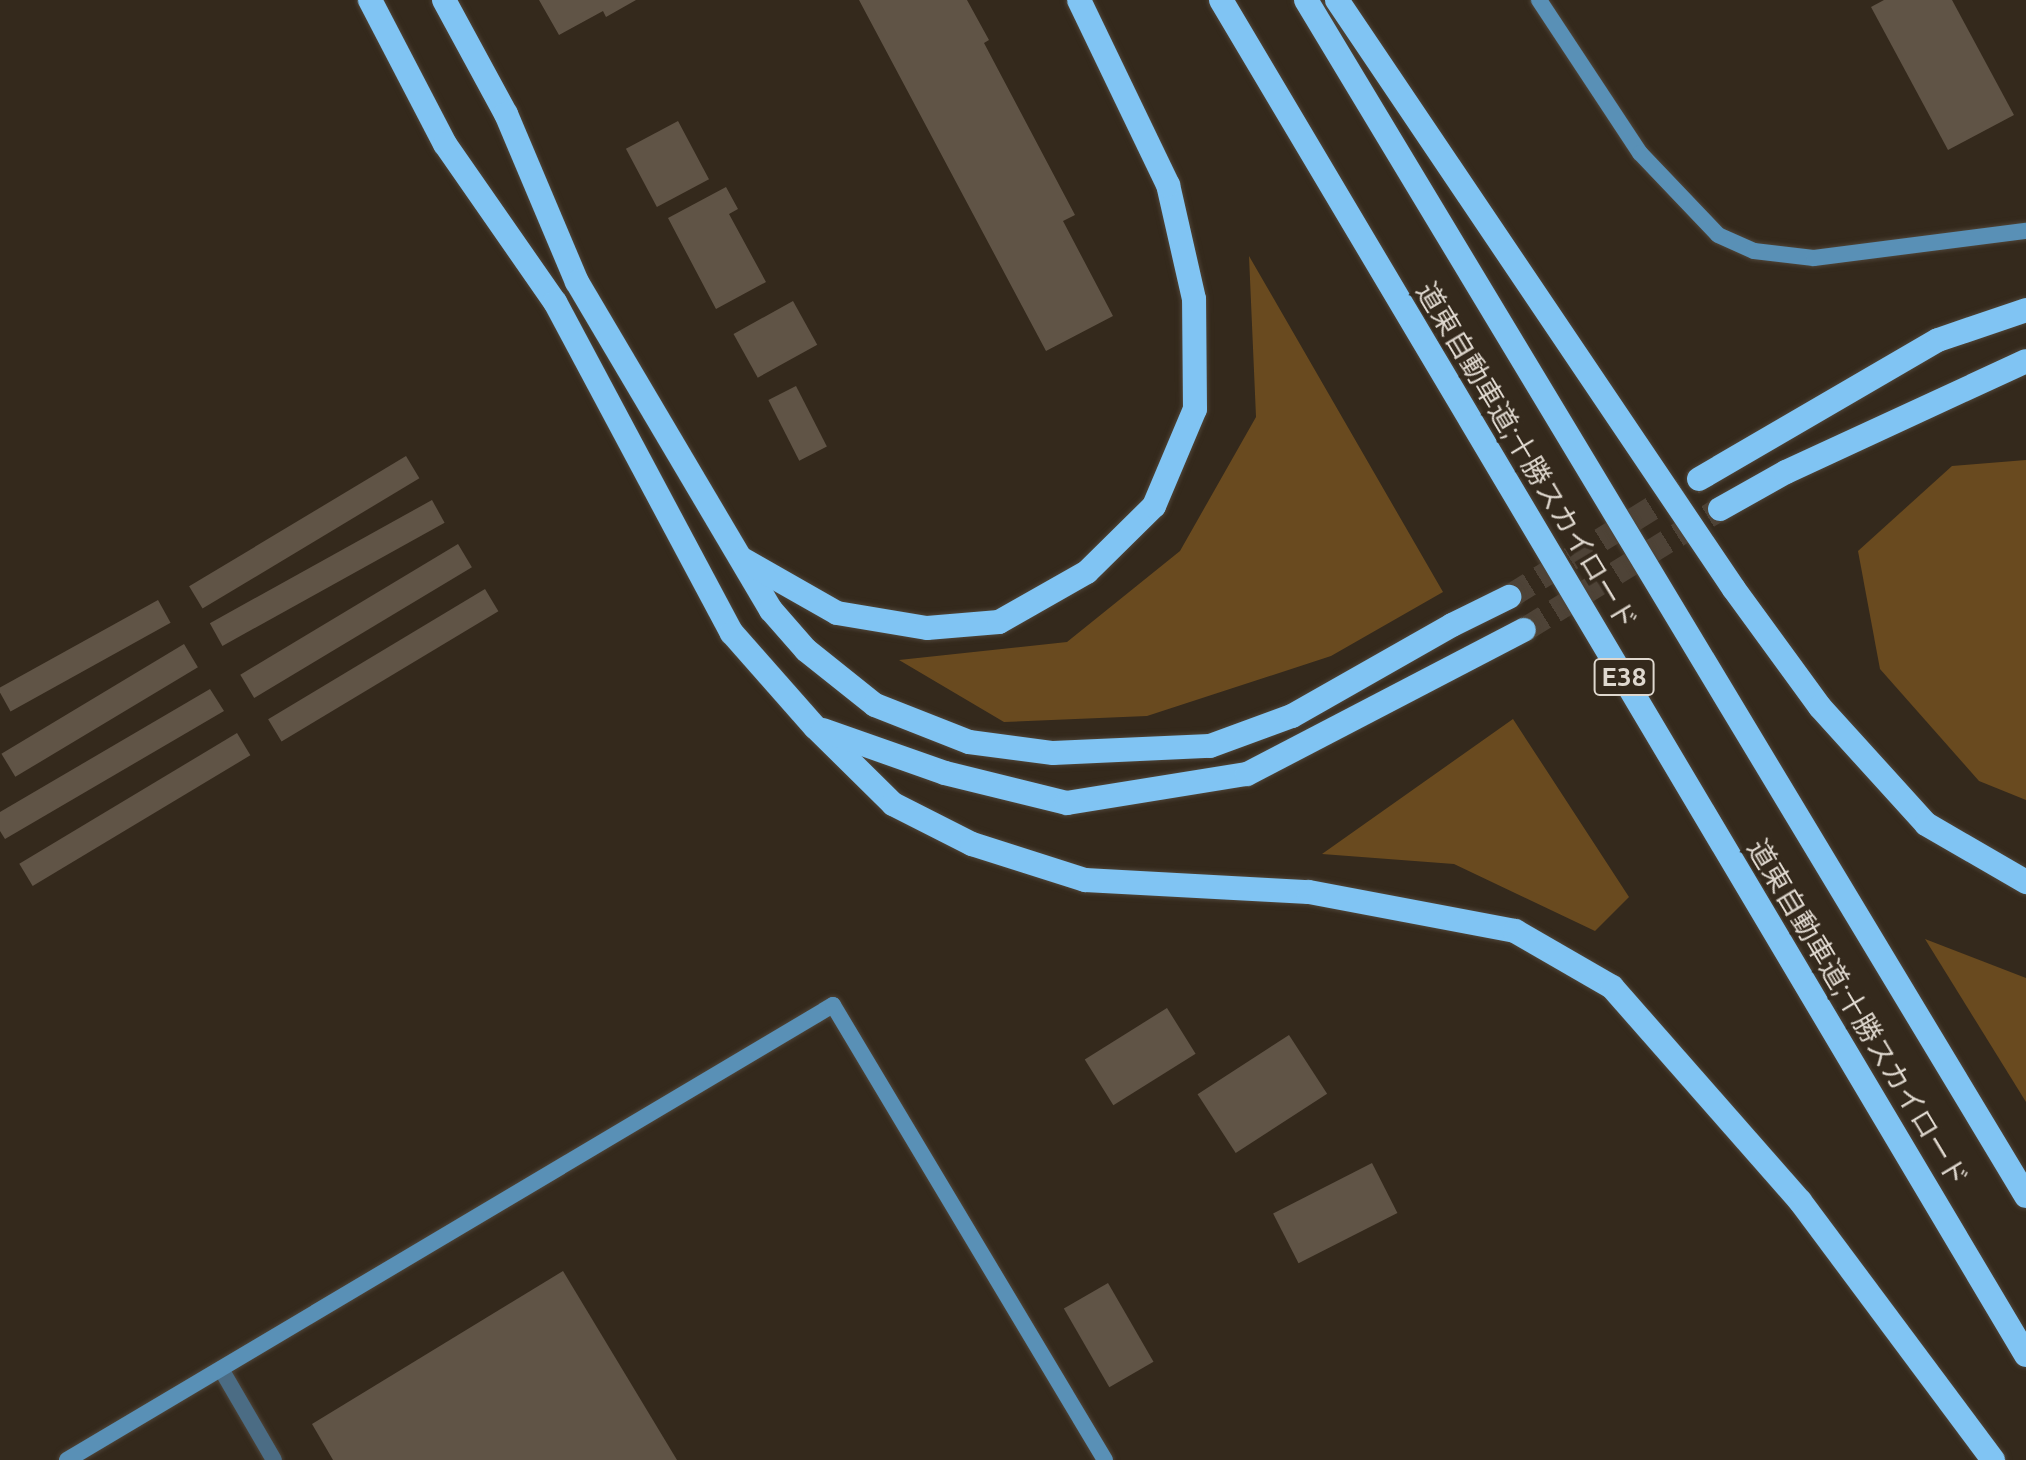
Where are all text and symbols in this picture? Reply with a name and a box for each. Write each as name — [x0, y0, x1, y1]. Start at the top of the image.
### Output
street label: 道東自動車道;十勝スカイロード — [1410, 276, 1644, 636]
road number: E38 — [1592, 655, 1656, 699]
street label: 道東自動車道;十勝スカイロード — [1741, 833, 1975, 1193]

